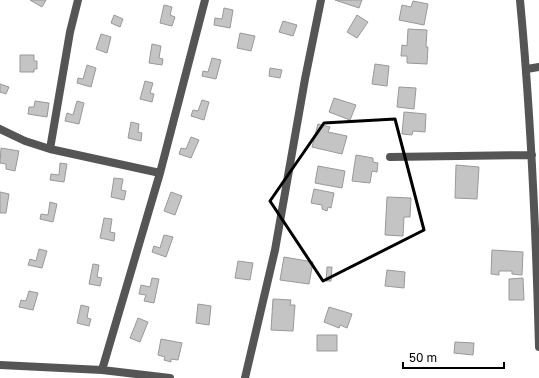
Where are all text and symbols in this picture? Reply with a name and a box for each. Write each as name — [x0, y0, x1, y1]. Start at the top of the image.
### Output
scale bar — [403, 344, 504, 370]
text: 50 m — [409, 350, 437, 365]

